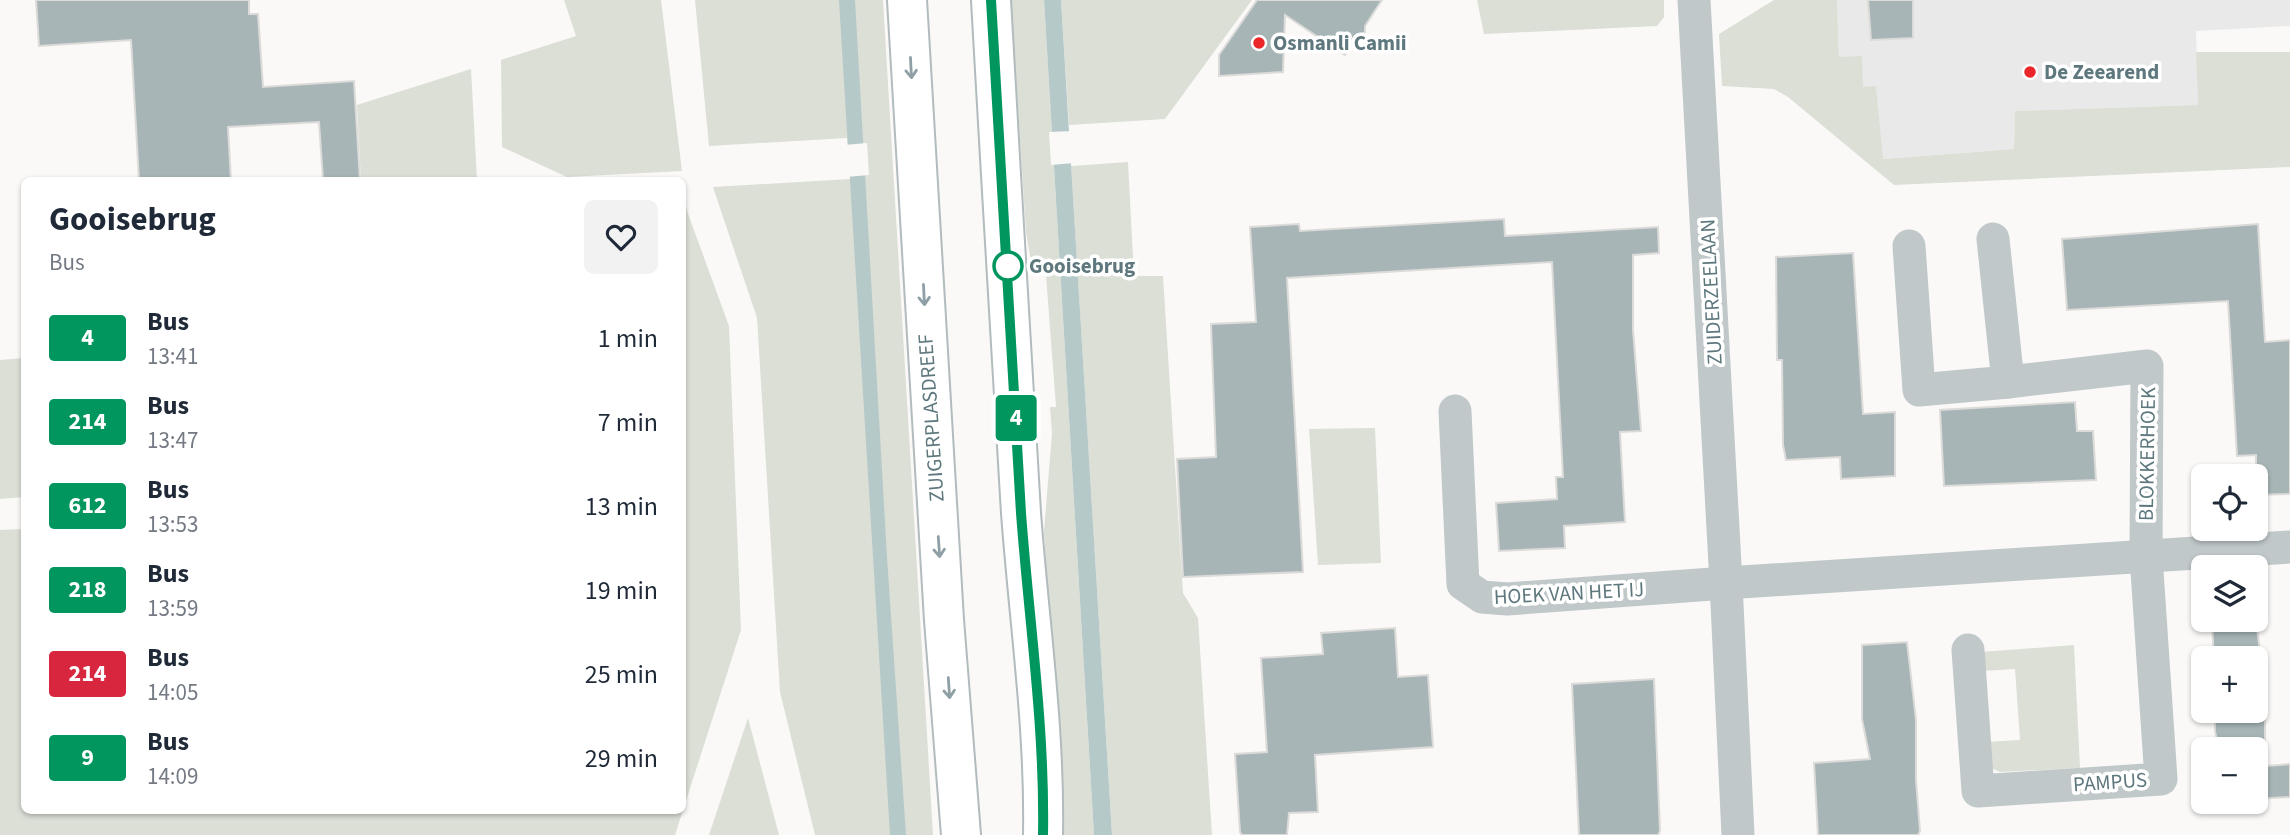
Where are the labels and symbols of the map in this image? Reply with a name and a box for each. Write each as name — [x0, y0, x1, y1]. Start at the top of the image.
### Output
place label: Osmanli Camii — [1273, 28, 1407, 58]
marker: Osmanli Camii — [1251, 35, 1267, 51]
one-way arrow — [905, 56, 918, 79]
place label: De Zeearend — [2044, 57, 2159, 87]
marker: De Zeearend — [2022, 64, 2038, 80]
street label: ZUIDERZEELAAN — [1692, 218, 1730, 366]
marker: Gooisebrug — [993, 251, 1023, 281]
place label: Gooisebrug — [1029, 251, 1135, 281]
one-way arrow — [917, 284, 930, 307]
street label: ZUIGERPLASDREEF — [910, 333, 952, 503]
street label: BLOKKERHOEK — [2131, 386, 2163, 521]
line badge: 4 — [993, 395, 1039, 441]
one-way arrow — [933, 535, 946, 558]
street label: HOEK VAN HET IJ — [1493, 574, 1645, 612]
one-way arrow — [943, 676, 956, 698]
street label: PAMPUS — [2072, 764, 2148, 800]

